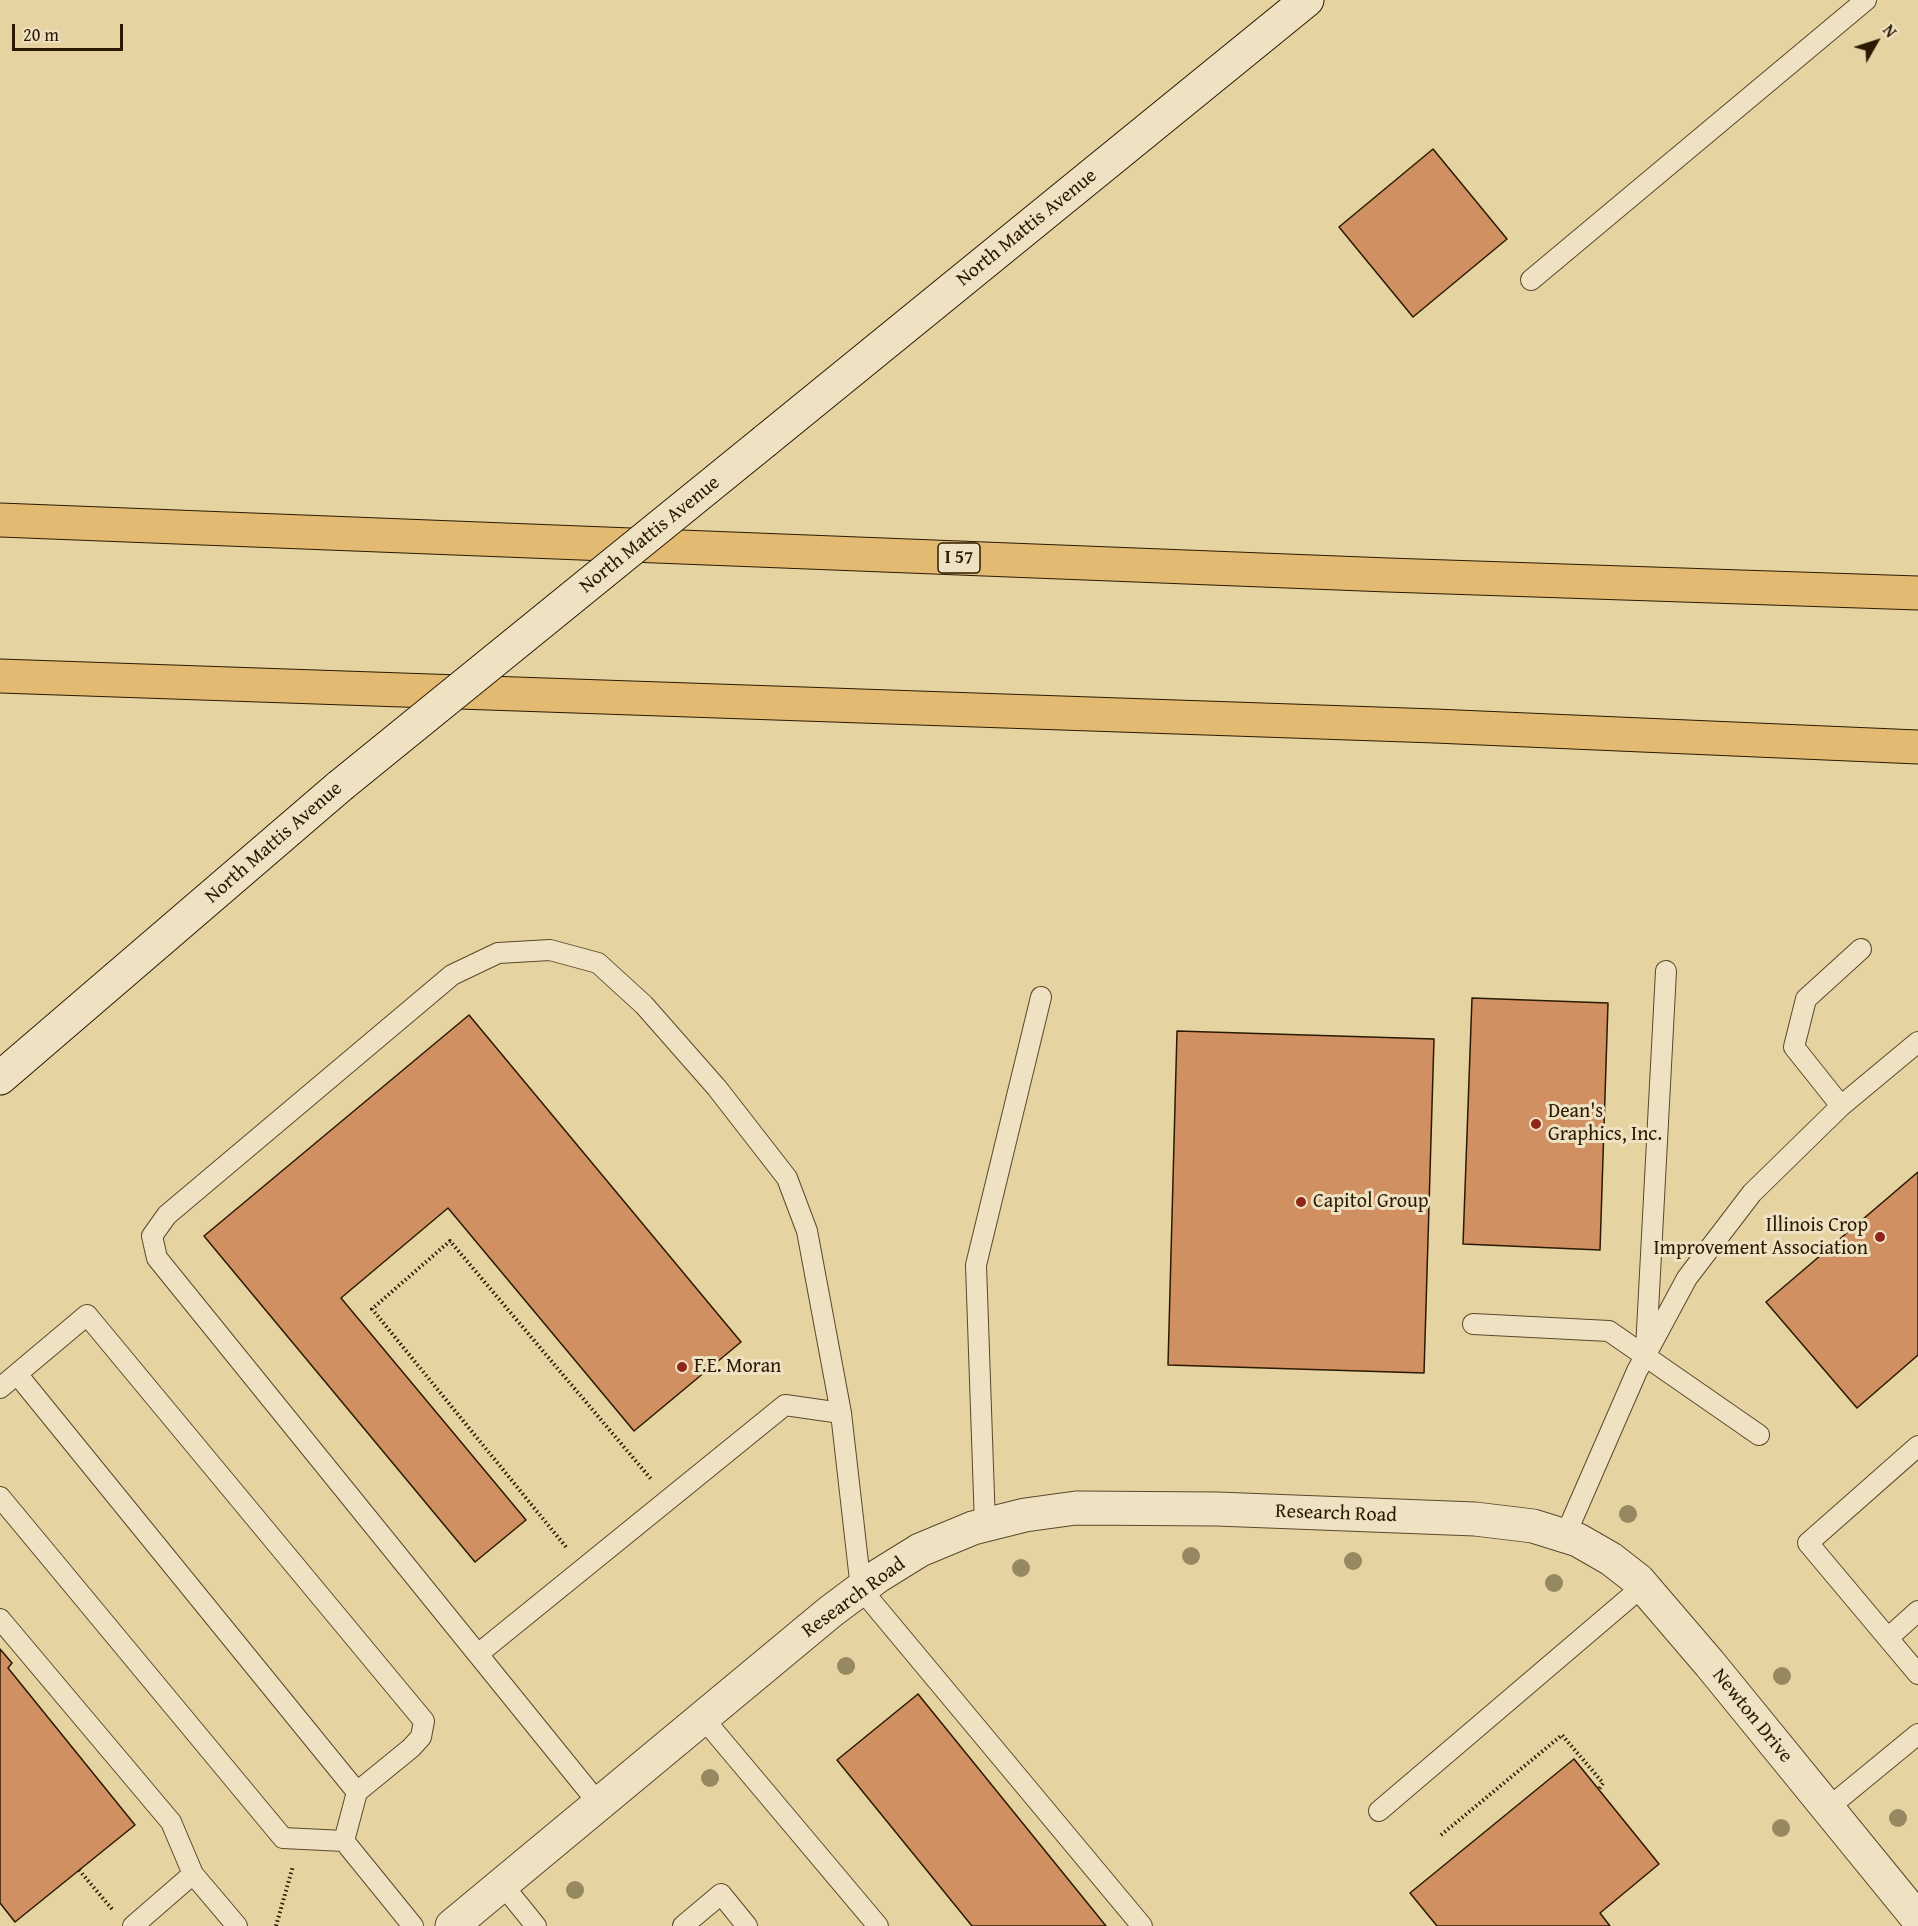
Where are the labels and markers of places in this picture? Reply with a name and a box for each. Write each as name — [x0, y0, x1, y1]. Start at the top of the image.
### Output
place label: Dean's Graphics, Inc. — [1548, 1100, 1662, 1147]
marker: Dean's Graphics, Inc. — [1529, 1117, 1543, 1131]
place label: Capitol Group — [1313, 1190, 1429, 1214]
marker: Capitol Group — [1294, 1195, 1308, 1209]
place label: Illinois Crop Improvement Association — [1653, 1214, 1868, 1261]
marker: Illinois Crop Improvement Association — [1873, 1230, 1887, 1244]
place label: F.E. Moran — [694, 1355, 781, 1379]
marker: F.E. Moran — [675, 1360, 689, 1374]

